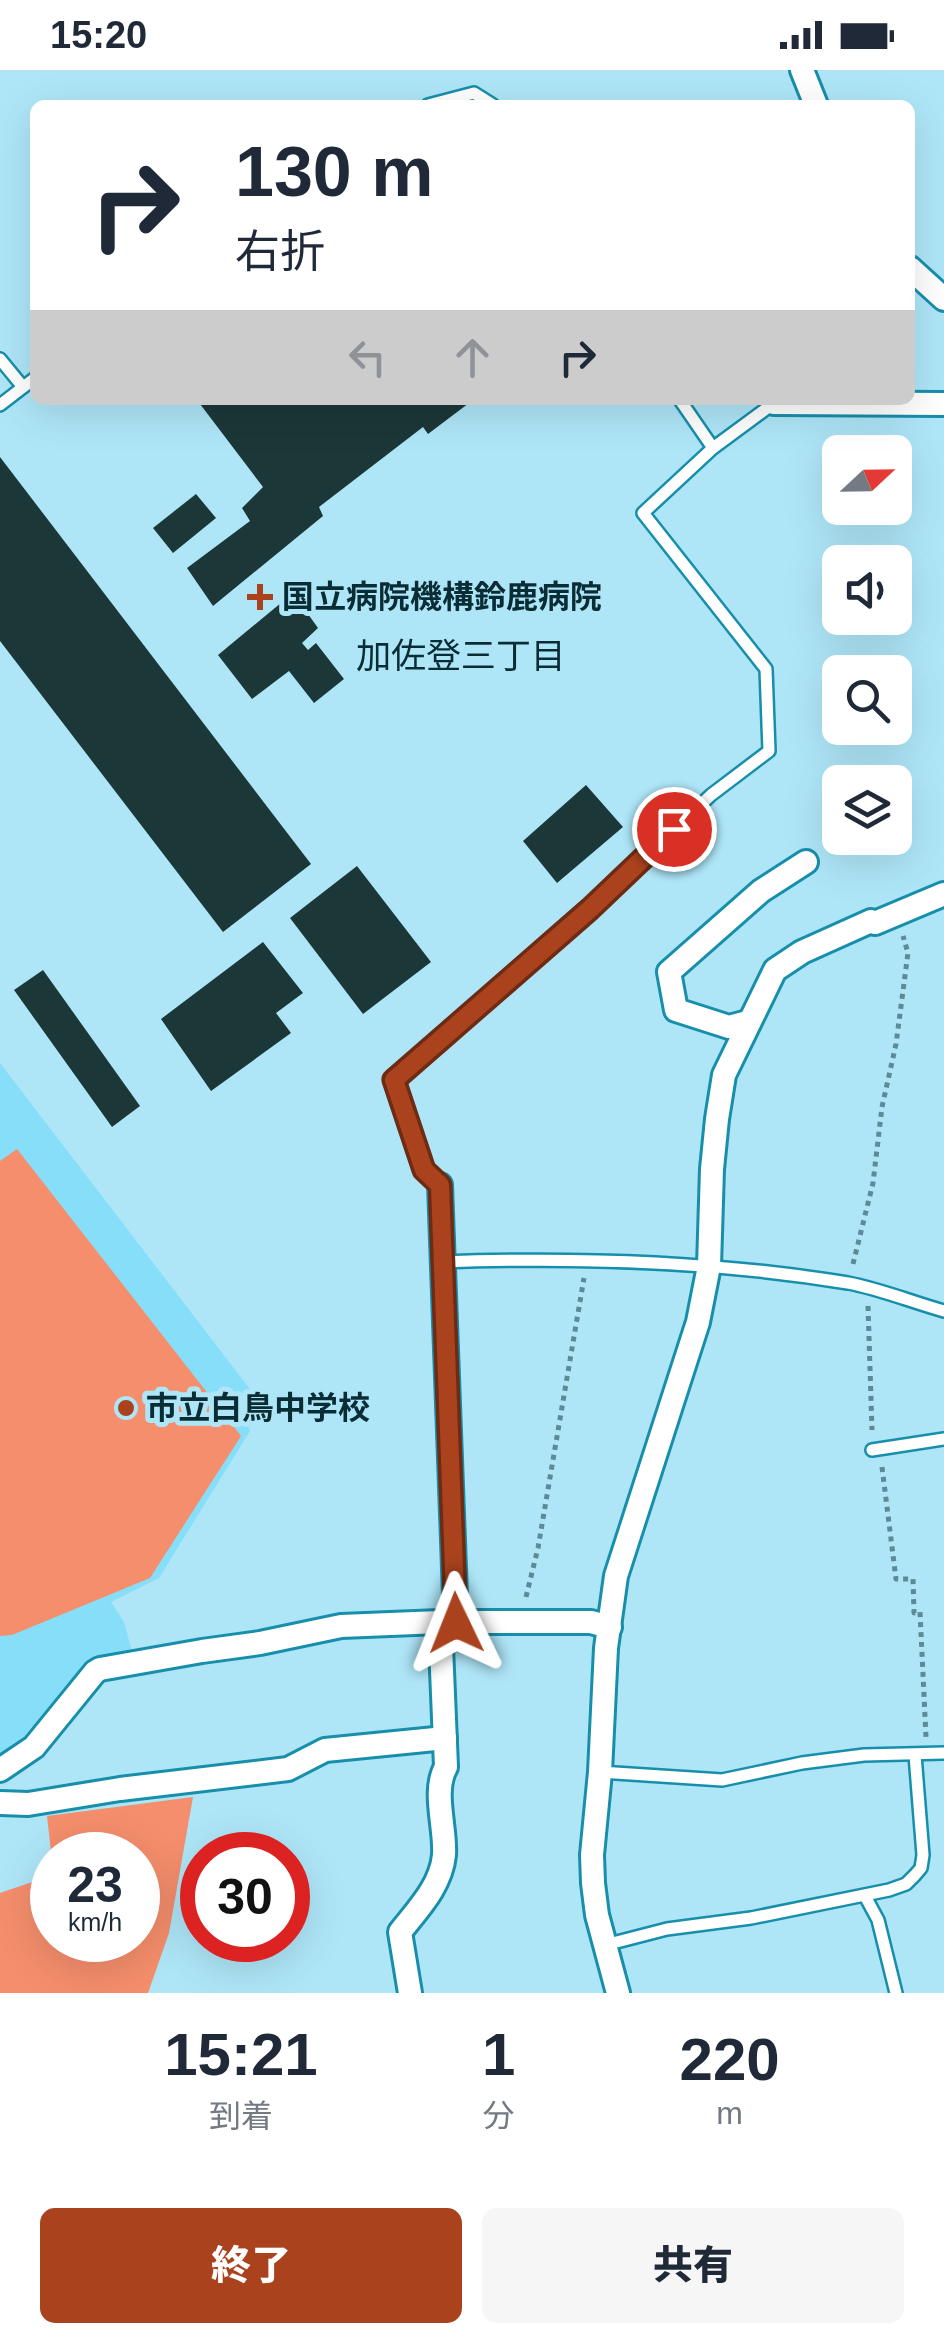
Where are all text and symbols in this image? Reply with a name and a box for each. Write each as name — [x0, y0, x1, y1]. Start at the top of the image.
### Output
text: 15:20 — [50, 14, 147, 56]
text: 130 m — [235, 133, 433, 211]
icon: right — [70, 140, 200, 270]
text: 右折 — [235, 226, 325, 277]
icon: left — [340, 330, 395, 385]
icon: ahead — [445, 330, 500, 385]
icon: right — [550, 330, 605, 385]
north arrow — [822, 435, 912, 525]
map controls — [822, 435, 912, 855]
button: sound — [822, 545, 912, 635]
place label: 国立病院機構鈴鹿病院 — [282, 579, 602, 615]
marker: 国立病院機構鈴鹿病院 — [247, 584, 273, 610]
district label: 加佐登三丁目 — [356, 636, 566, 675]
button: search — [822, 655, 912, 745]
button: layers — [822, 765, 912, 855]
pin — [632, 787, 717, 872]
icon: arrive — [647, 802, 702, 857]
place label: 市立白鳥中学校 — [146, 1390, 370, 1426]
marker: 市立白鳥中学校 — [115, 1397, 137, 1419]
position arrow — [404, 1571, 508, 1675]
speed limit sign: 30 — [180, 1832, 310, 1962]
text: 23 — [67, 1857, 123, 1913]
text: km/h — [68, 1908, 122, 1936]
text: 15:21 — [164, 2021, 318, 2088]
text: 1 — [482, 2021, 515, 2088]
text: 220 — [680, 2026, 780, 2093]
text: m — [716, 2095, 743, 2131]
text: 到着 — [209, 2098, 273, 2134]
text: 分 — [483, 2098, 515, 2134]
button: 終了 — [40, 2208, 462, 2323]
button: 共有 — [482, 2208, 904, 2323]

